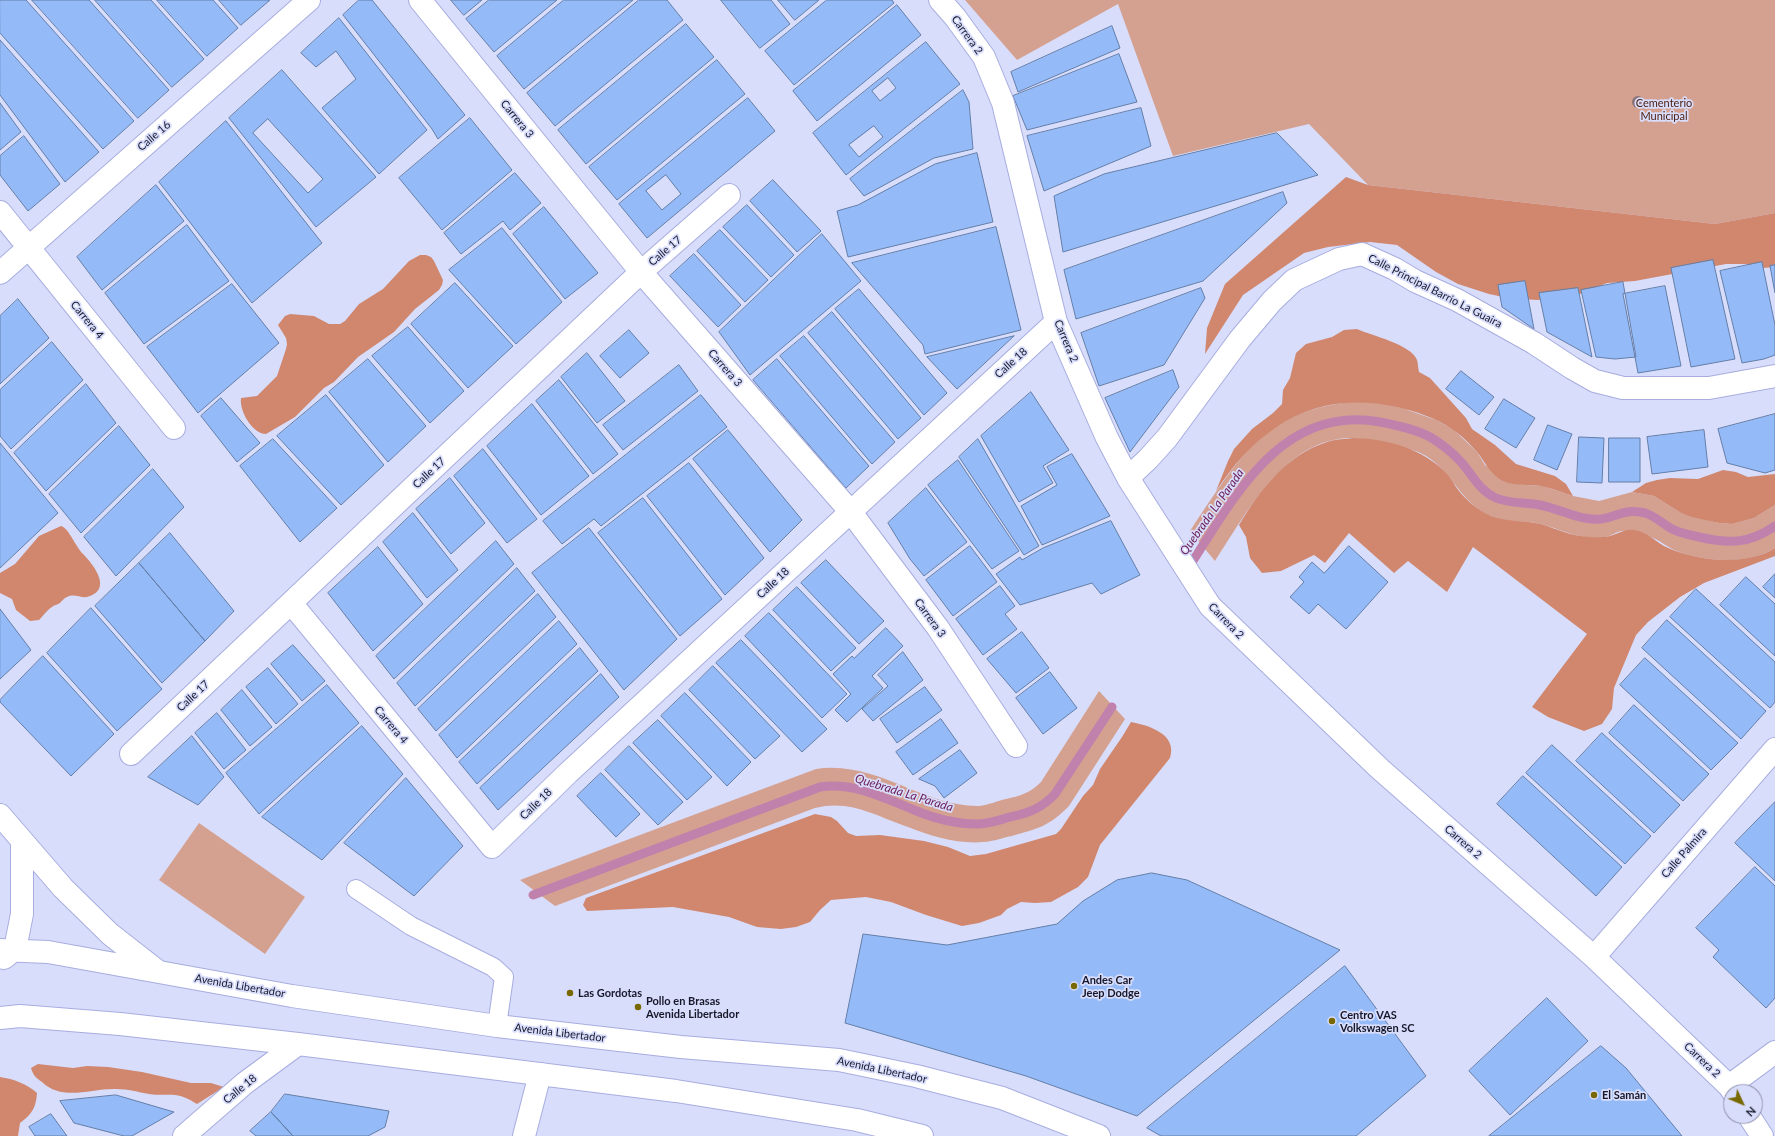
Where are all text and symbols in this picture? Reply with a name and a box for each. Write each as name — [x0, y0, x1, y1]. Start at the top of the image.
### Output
street label: Carrera 2 — [948, 13, 986, 57]
park label: Cementerio Municipal — [1636, 96, 1692, 122]
street label: Carrera 3 — [498, 97, 536, 141]
street label: Calle 16 — [135, 118, 173, 154]
street label: Calle 17 — [646, 233, 684, 269]
street label: Calle Principal Barrio La Guaira — [1366, 251, 1504, 331]
street label: Carrera 4 — [68, 298, 106, 342]
street label: Carrera 2 — [1051, 318, 1081, 364]
street label: Calle 18 — [992, 345, 1030, 381]
street label: Carrera 3 — [705, 347, 745, 389]
street label: Calle 17 — [410, 455, 448, 491]
water label: Quebrada La Parada — [1177, 466, 1247, 558]
street label: Calle 18 — [754, 565, 792, 601]
street label: Carrera 3 — [911, 596, 949, 640]
street label: Carrera 2 — [1206, 600, 1246, 642]
street label: Calle 17 — [174, 678, 212, 714]
street label: Carrera 4 — [371, 704, 411, 746]
water label: Quebrada La Parada — [853, 771, 955, 815]
street label: Calle 18 — [517, 786, 555, 822]
street label: Carrera 2 — [1442, 822, 1484, 862]
street label: Calle Palmira — [1659, 825, 1709, 881]
street label: Avenida Libertador — [194, 972, 286, 1000]
place label: Andes Car Jeep Dodge — [1082, 973, 1140, 999]
marker: Andes Car Jeep Dodge — [1069, 981, 1079, 991]
place label: Las Gordotas — [578, 986, 642, 1000]
marker: Las Gordotas — [565, 988, 575, 998]
place label: Pollo en Brasas Avenida Libertador — [646, 994, 739, 1020]
marker: Pollo en Brasas Avenida Libertador — [633, 1002, 643, 1012]
place label: Centro VAS Volkswagen SC — [1340, 1008, 1415, 1034]
marker: Centro VAS Volkswagen SC — [1327, 1016, 1337, 1026]
street label: Avenida Libertador — [514, 1021, 606, 1045]
street label: Carrera 2 — [1681, 1040, 1723, 1080]
street label: Avenida Libertador — [836, 1054, 928, 1086]
street label: Calle 18 — [221, 1071, 259, 1107]
north arrow — [1723, 1084, 1763, 1124]
place label: El Samán — [1602, 1088, 1646, 1102]
marker: El Samán — [1589, 1090, 1599, 1100]
text: N — [1744, 1104, 1759, 1120]

